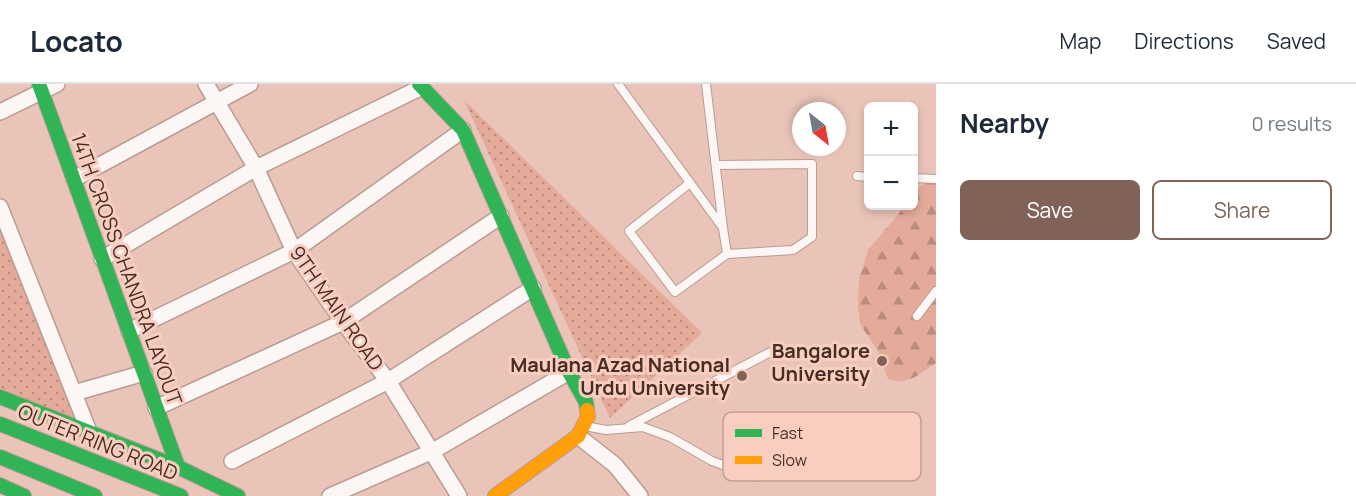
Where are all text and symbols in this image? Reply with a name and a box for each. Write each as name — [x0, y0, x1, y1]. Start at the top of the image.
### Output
text: Locato — [30, 22, 123, 60]
text: Map — [1060, 27, 1101, 55]
text: Directions — [1134, 27, 1234, 55]
text: Saved — [1267, 27, 1326, 55]
north arrow — [792, 102, 846, 156]
map controls — [864, 102, 918, 210]
button: + — [864, 102, 918, 156]
text: Nearby — [960, 105, 1049, 141]
text: 0 results — [1252, 110, 1332, 137]
street label: 14TH CROSS CHANDRA LAYOUT — [65, 129, 189, 409]
button: − — [864, 156, 918, 210]
button: Save — [960, 180, 1140, 240]
button: Share — [1152, 180, 1332, 240]
street label: 9TH MAIN ROAD — [284, 240, 390, 376]
place label: Bangalore University — [771, 337, 871, 387]
place label: Maulana Azad National Urdu University — [510, 351, 731, 401]
marker: Bangalore University — [875, 354, 889, 368]
marker: Maulana Azad National Urdu University — [735, 369, 749, 383]
street label: OUTER RING ROAD — [14, 398, 182, 486]
legend — [723, 412, 921, 481]
text: Fast — [772, 422, 803, 444]
text: Slow — [772, 449, 807, 471]

